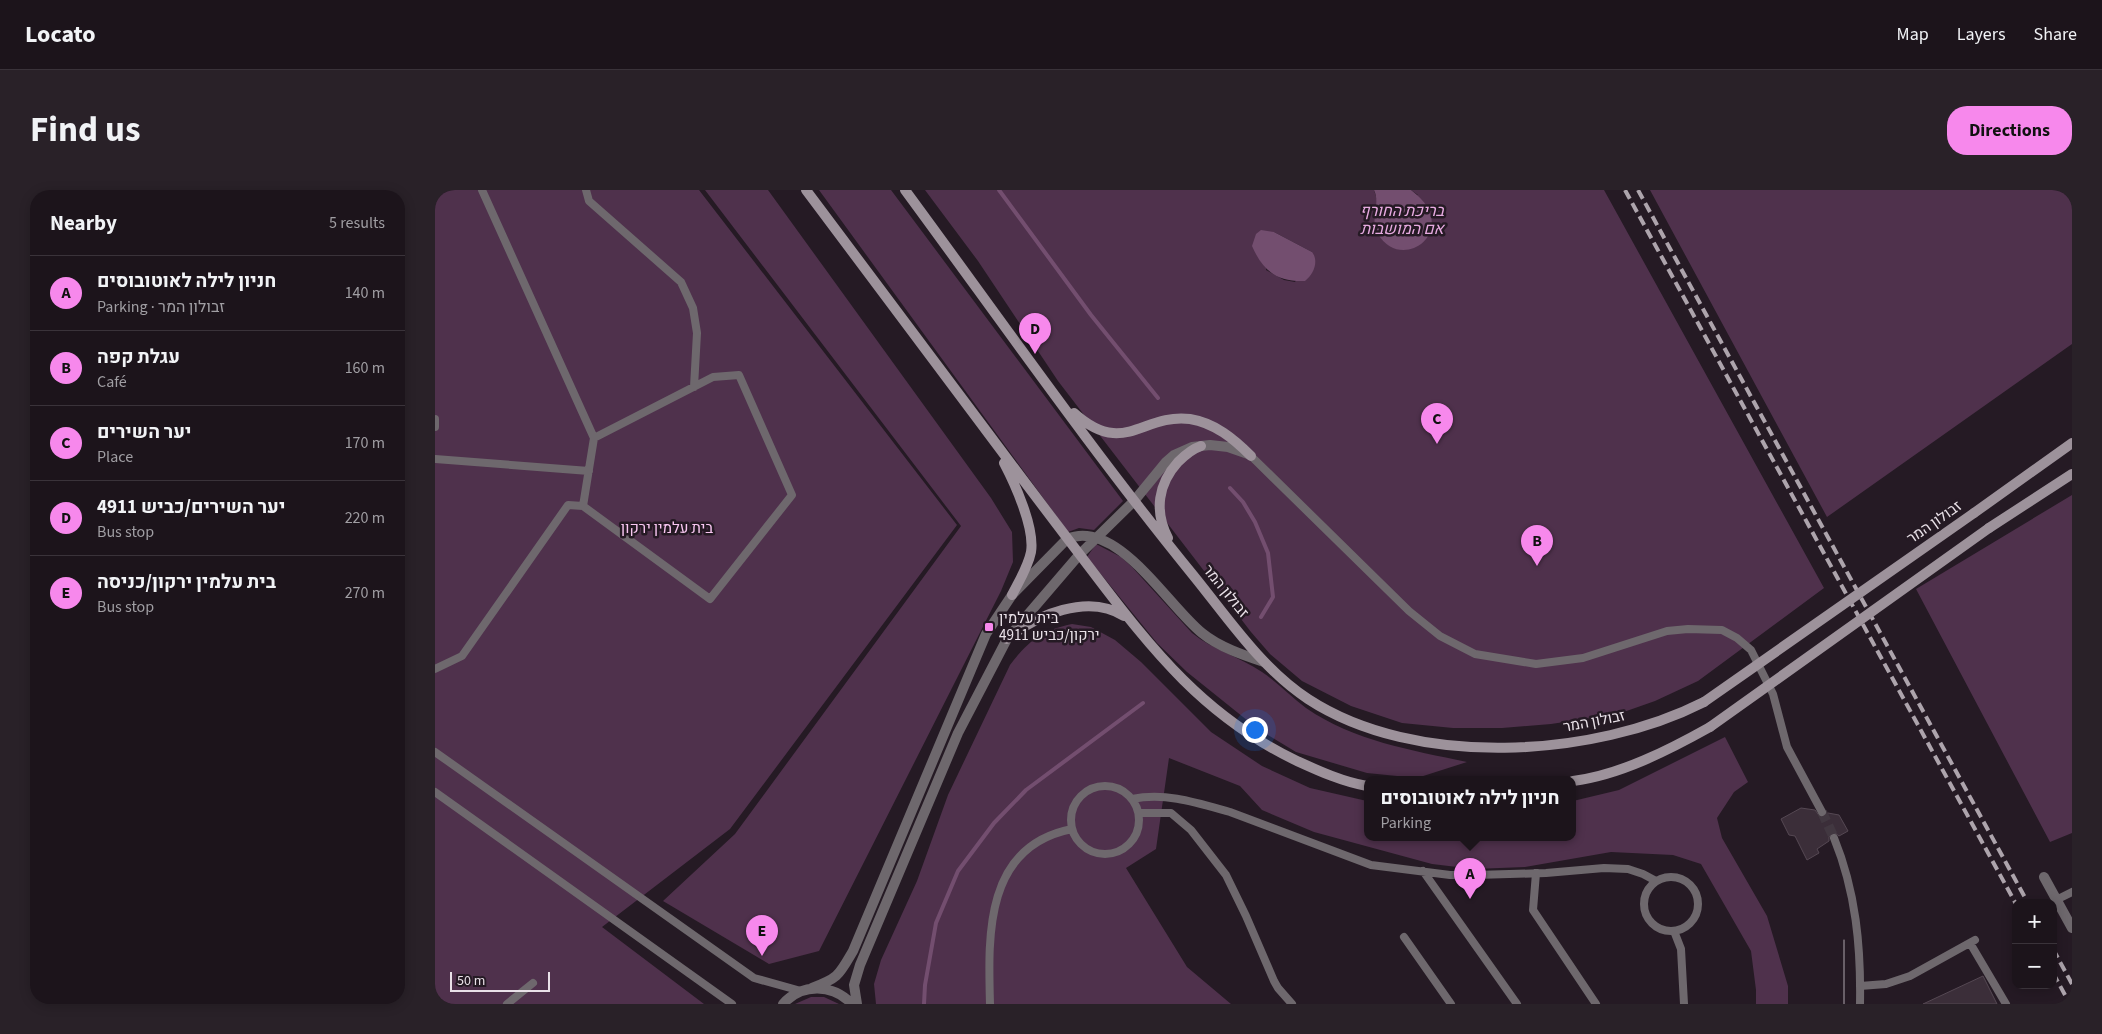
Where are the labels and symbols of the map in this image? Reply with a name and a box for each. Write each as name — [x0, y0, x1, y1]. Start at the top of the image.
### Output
water label: בריכת החורף אם המושבות — [1360, 200, 1446, 240]
pin: D — [1019, 313, 1051, 354]
pin: C — [1421, 403, 1453, 444]
street label: זבולון המר — [1903, 496, 1966, 549]
park label: בית עלמין ירקון — [621, 518, 713, 539]
pin: B — [1521, 525, 1553, 566]
street label: זבולון המר — [1198, 560, 1254, 622]
place label: בית עלמין ירקון/כביש 4911 — [999, 608, 1099, 646]
marker: בית עלמין ירקון/כביש 4911 — [983, 621, 995, 633]
street label: זבולון המר — [1561, 705, 1627, 738]
your location — [1242, 717, 1268, 743]
pin: A — [1454, 858, 1486, 899]
pin: E — [746, 915, 778, 956]
scale bar — [450, 969, 550, 992]

